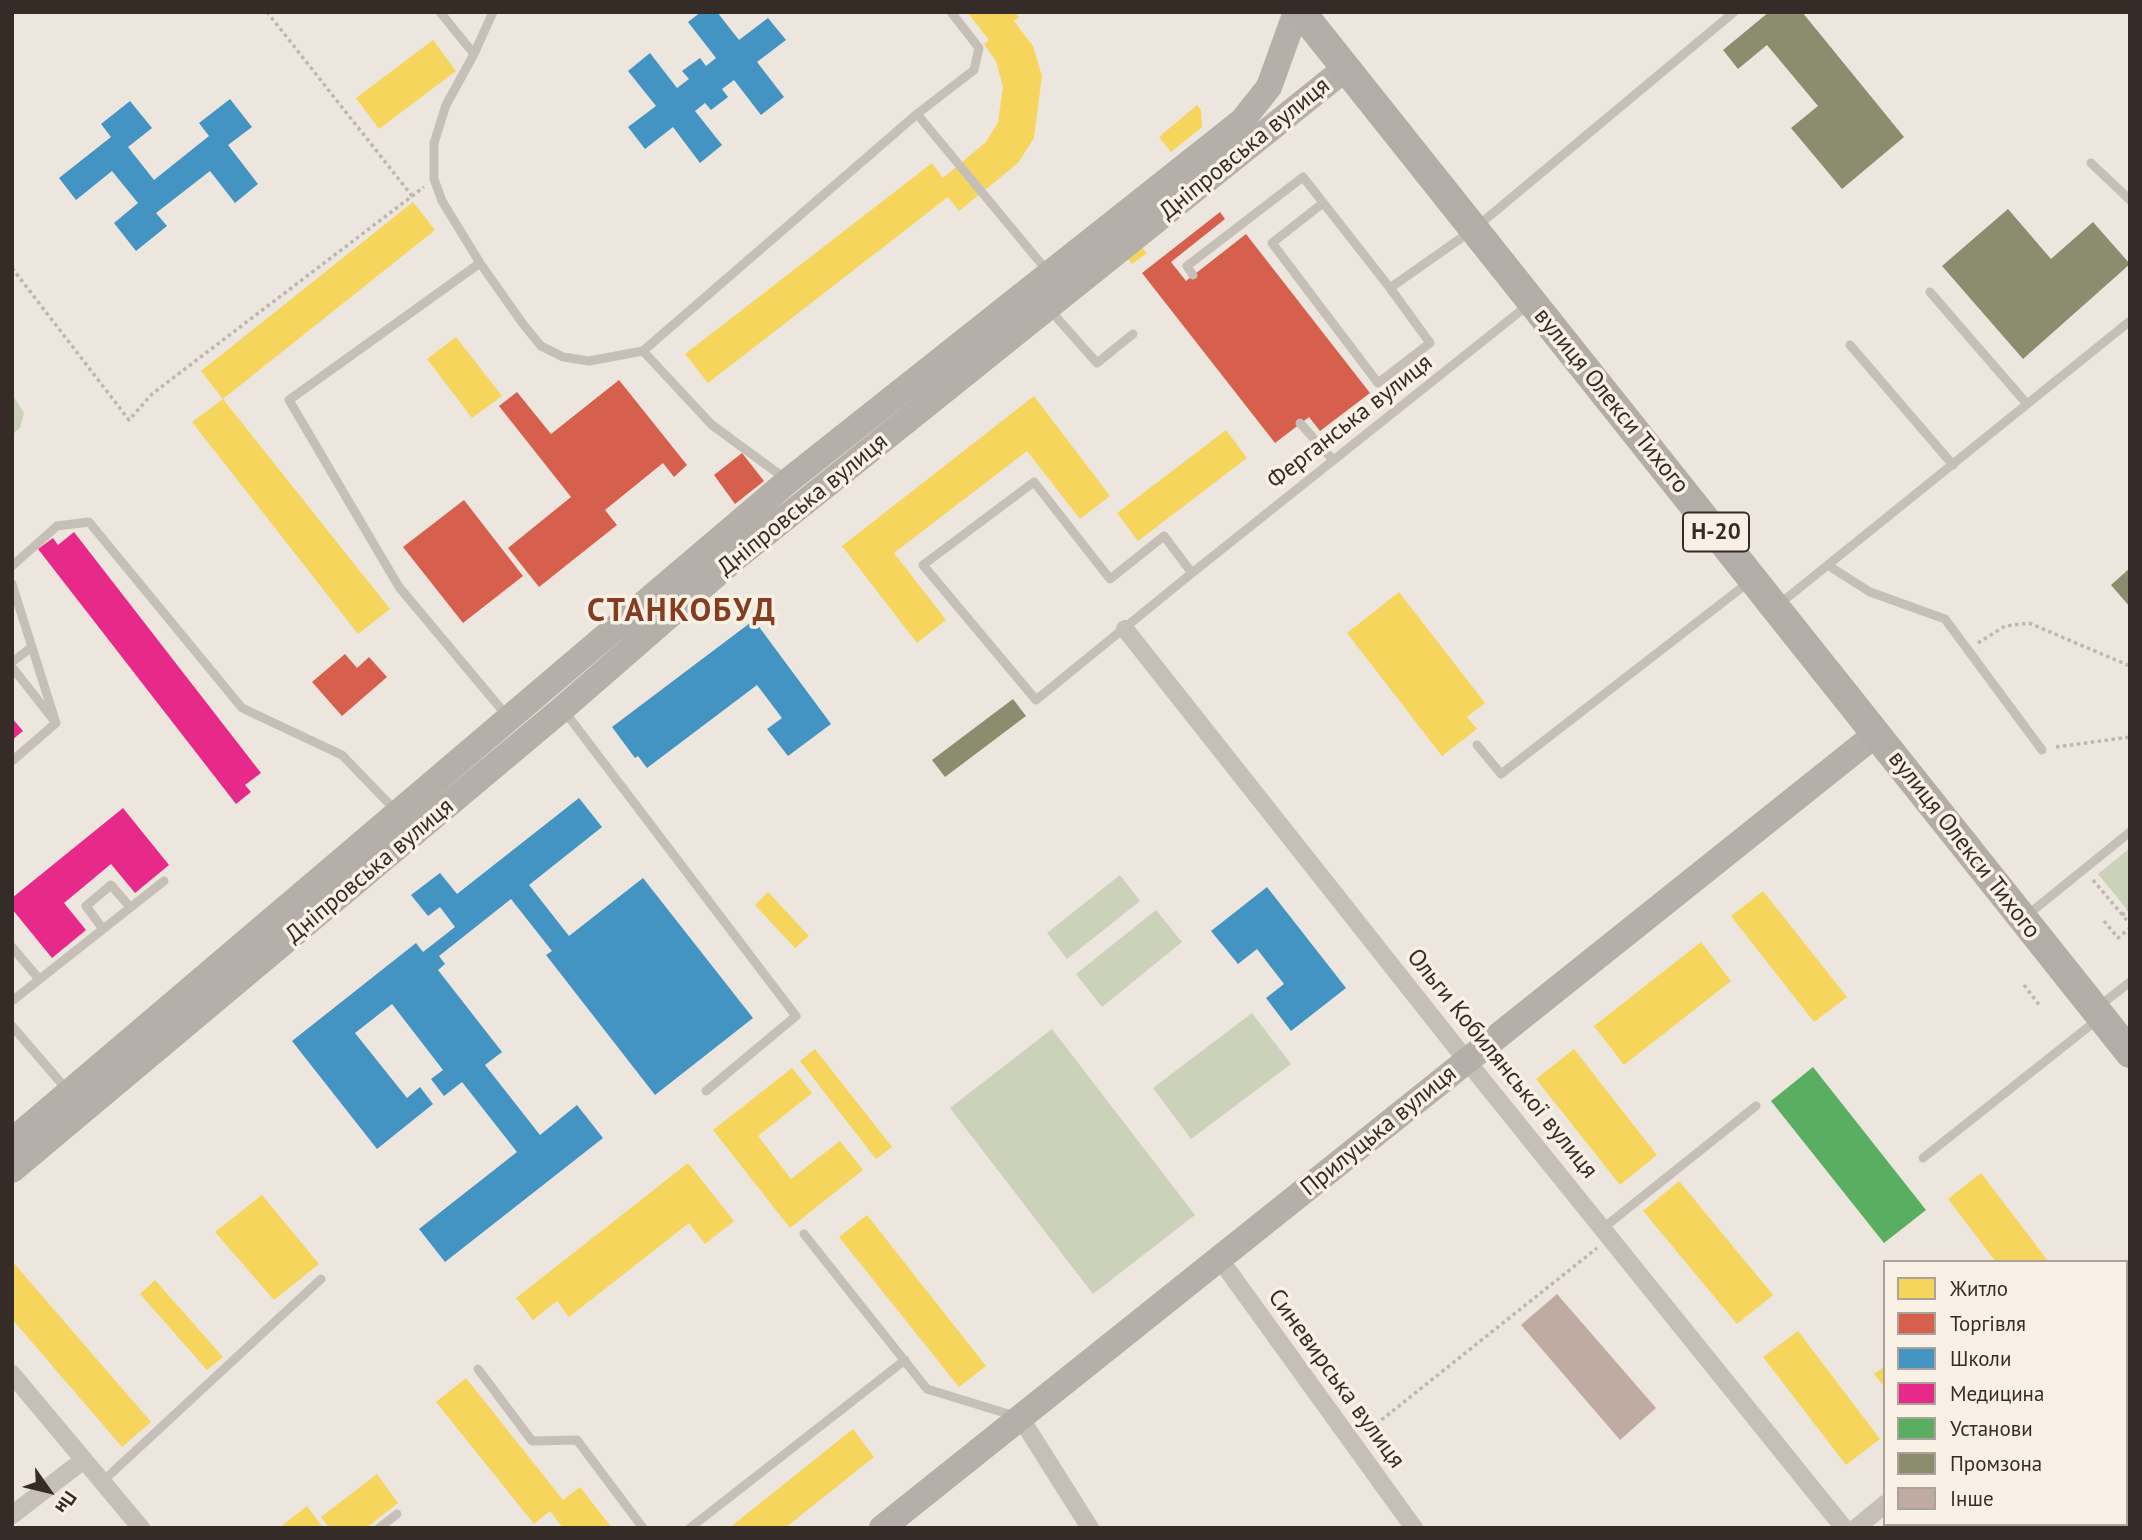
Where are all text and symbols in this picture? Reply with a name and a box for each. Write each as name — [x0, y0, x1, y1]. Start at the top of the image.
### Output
street label: Дніпровська вулиця — [1154, 72, 1336, 226]
street label: вулиця Олекси Тихого — [1527, 302, 1695, 500]
street label: Ферганська вулиця — [1262, 348, 1438, 496]
street label: Дніпровська вулиця — [712, 428, 894, 582]
road number: Н-20 — [1683, 512, 1749, 552]
district label: СТАНКОБУД — [588, 593, 776, 631]
street label: вулиця Олекси Тихого — [1882, 745, 2046, 945]
street label: Дніпровська вулиця — [280, 792, 460, 950]
street label: Ольги Кобилянської вулиця — [1400, 943, 1604, 1185]
street label: Прилуцька вулиця — [1295, 1059, 1463, 1203]
legend — [1883, 1260, 2128, 1526]
text: Житло — [1950, 1275, 2008, 1302]
street label: Синевирська вулиця — [1261, 1284, 1411, 1474]
text: Торгівля — [1950, 1310, 2026, 1337]
text: Школи — [1950, 1345, 2011, 1372]
text: Медицина — [1950, 1380, 2044, 1407]
text: Установи — [1950, 1415, 2033, 1442]
text: Промзона — [1950, 1450, 2042, 1477]
north arrow — [14, 1456, 84, 1526]
text: Інше — [1950, 1485, 1994, 1512]
text: Пн — [50, 1487, 83, 1519]

